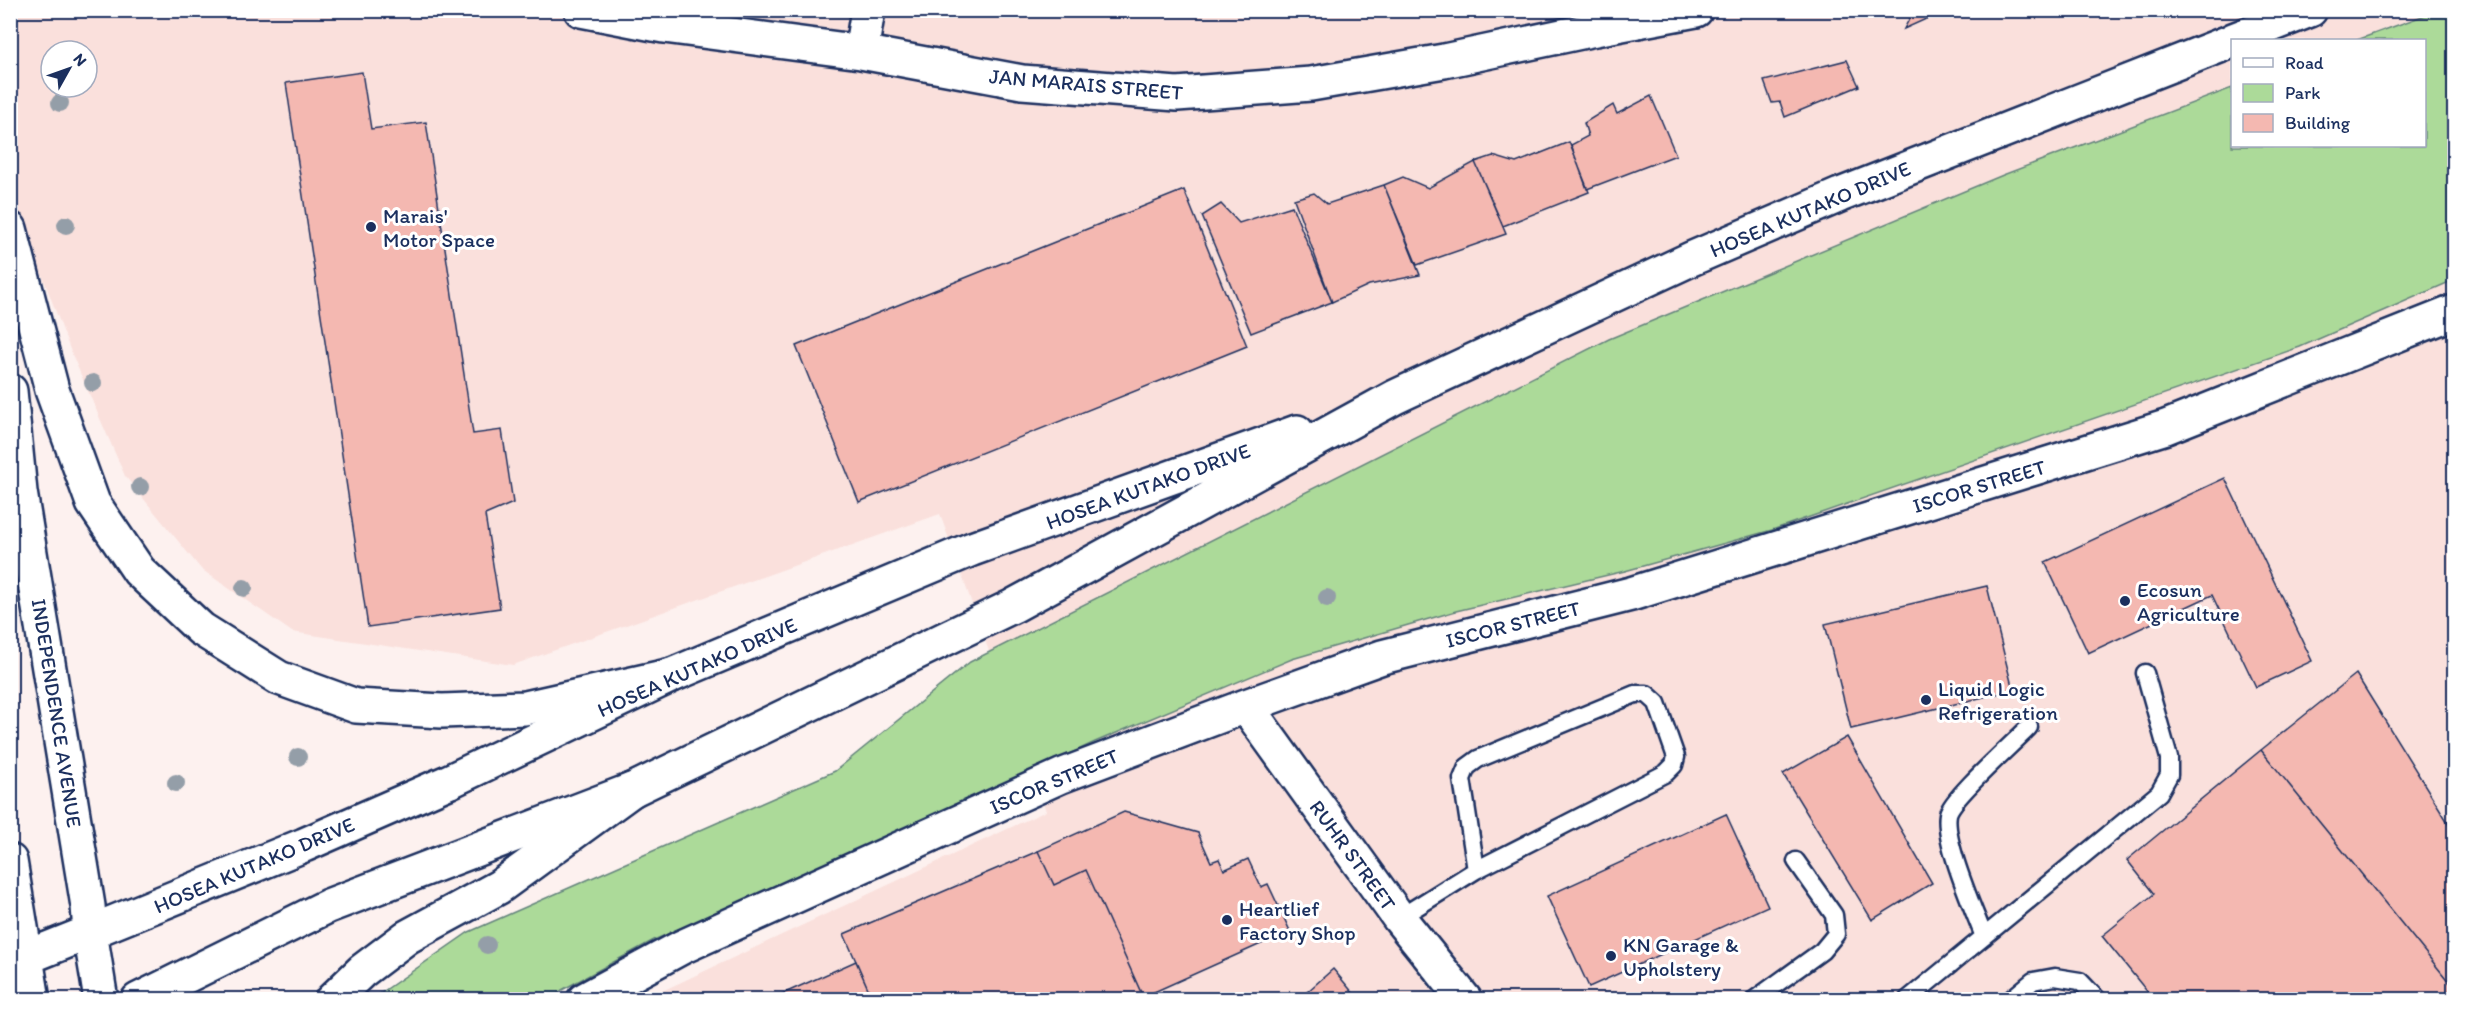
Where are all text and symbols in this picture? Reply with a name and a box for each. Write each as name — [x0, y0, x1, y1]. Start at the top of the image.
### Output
north arrow — [39, 39, 99, 99]
legend — [2231, 39, 2426, 147]
text: N — [69, 49, 91, 70]
text: Road — [2285, 52, 2324, 74]
street label: JAN MARAIS STREET — [988, 63, 1184, 105]
text: Park — [2285, 82, 2320, 104]
text: Building — [2285, 112, 2351, 134]
street label: HOSEA KUTAKO DRIVE — [1706, 155, 1914, 263]
place label: Marais' Motor Space — [383, 203, 495, 252]
marker: Marais' Motor Space — [364, 220, 378, 234]
street label: HOSEA KUTAKO DRIVE — [1042, 437, 1254, 535]
street label: ISCOR STREET — [1910, 454, 2049, 518]
place label: Ecosun Agriculture — [2137, 577, 2240, 626]
marker: Ecosun Agriculture — [2118, 594, 2132, 608]
street label: ISCOR STREET — [1443, 595, 1583, 653]
street label: INDEPENDENCE AVENUE — [27, 597, 87, 829]
street label: HOSEA KUTAKO DRIVE — [593, 612, 801, 722]
place label: Liquid Logic Refrigeration — [1938, 676, 2058, 725]
marker: Liquid Logic Refrigeration — [1919, 693, 1933, 707]
street label: ISCOR STREET — [986, 743, 1122, 819]
street label: RUHR STREET — [1305, 795, 1402, 915]
street label: HOSEA KUTAKO DRIVE — [150, 811, 358, 919]
place label: Heartlief Factory Shop — [1239, 896, 1356, 945]
marker: Heartlief Factory Shop — [1220, 913, 1234, 927]
place label: KN Garage & Upholstery — [1623, 932, 1739, 981]
marker: KN Garage & Upholstery — [1604, 949, 1618, 963]

